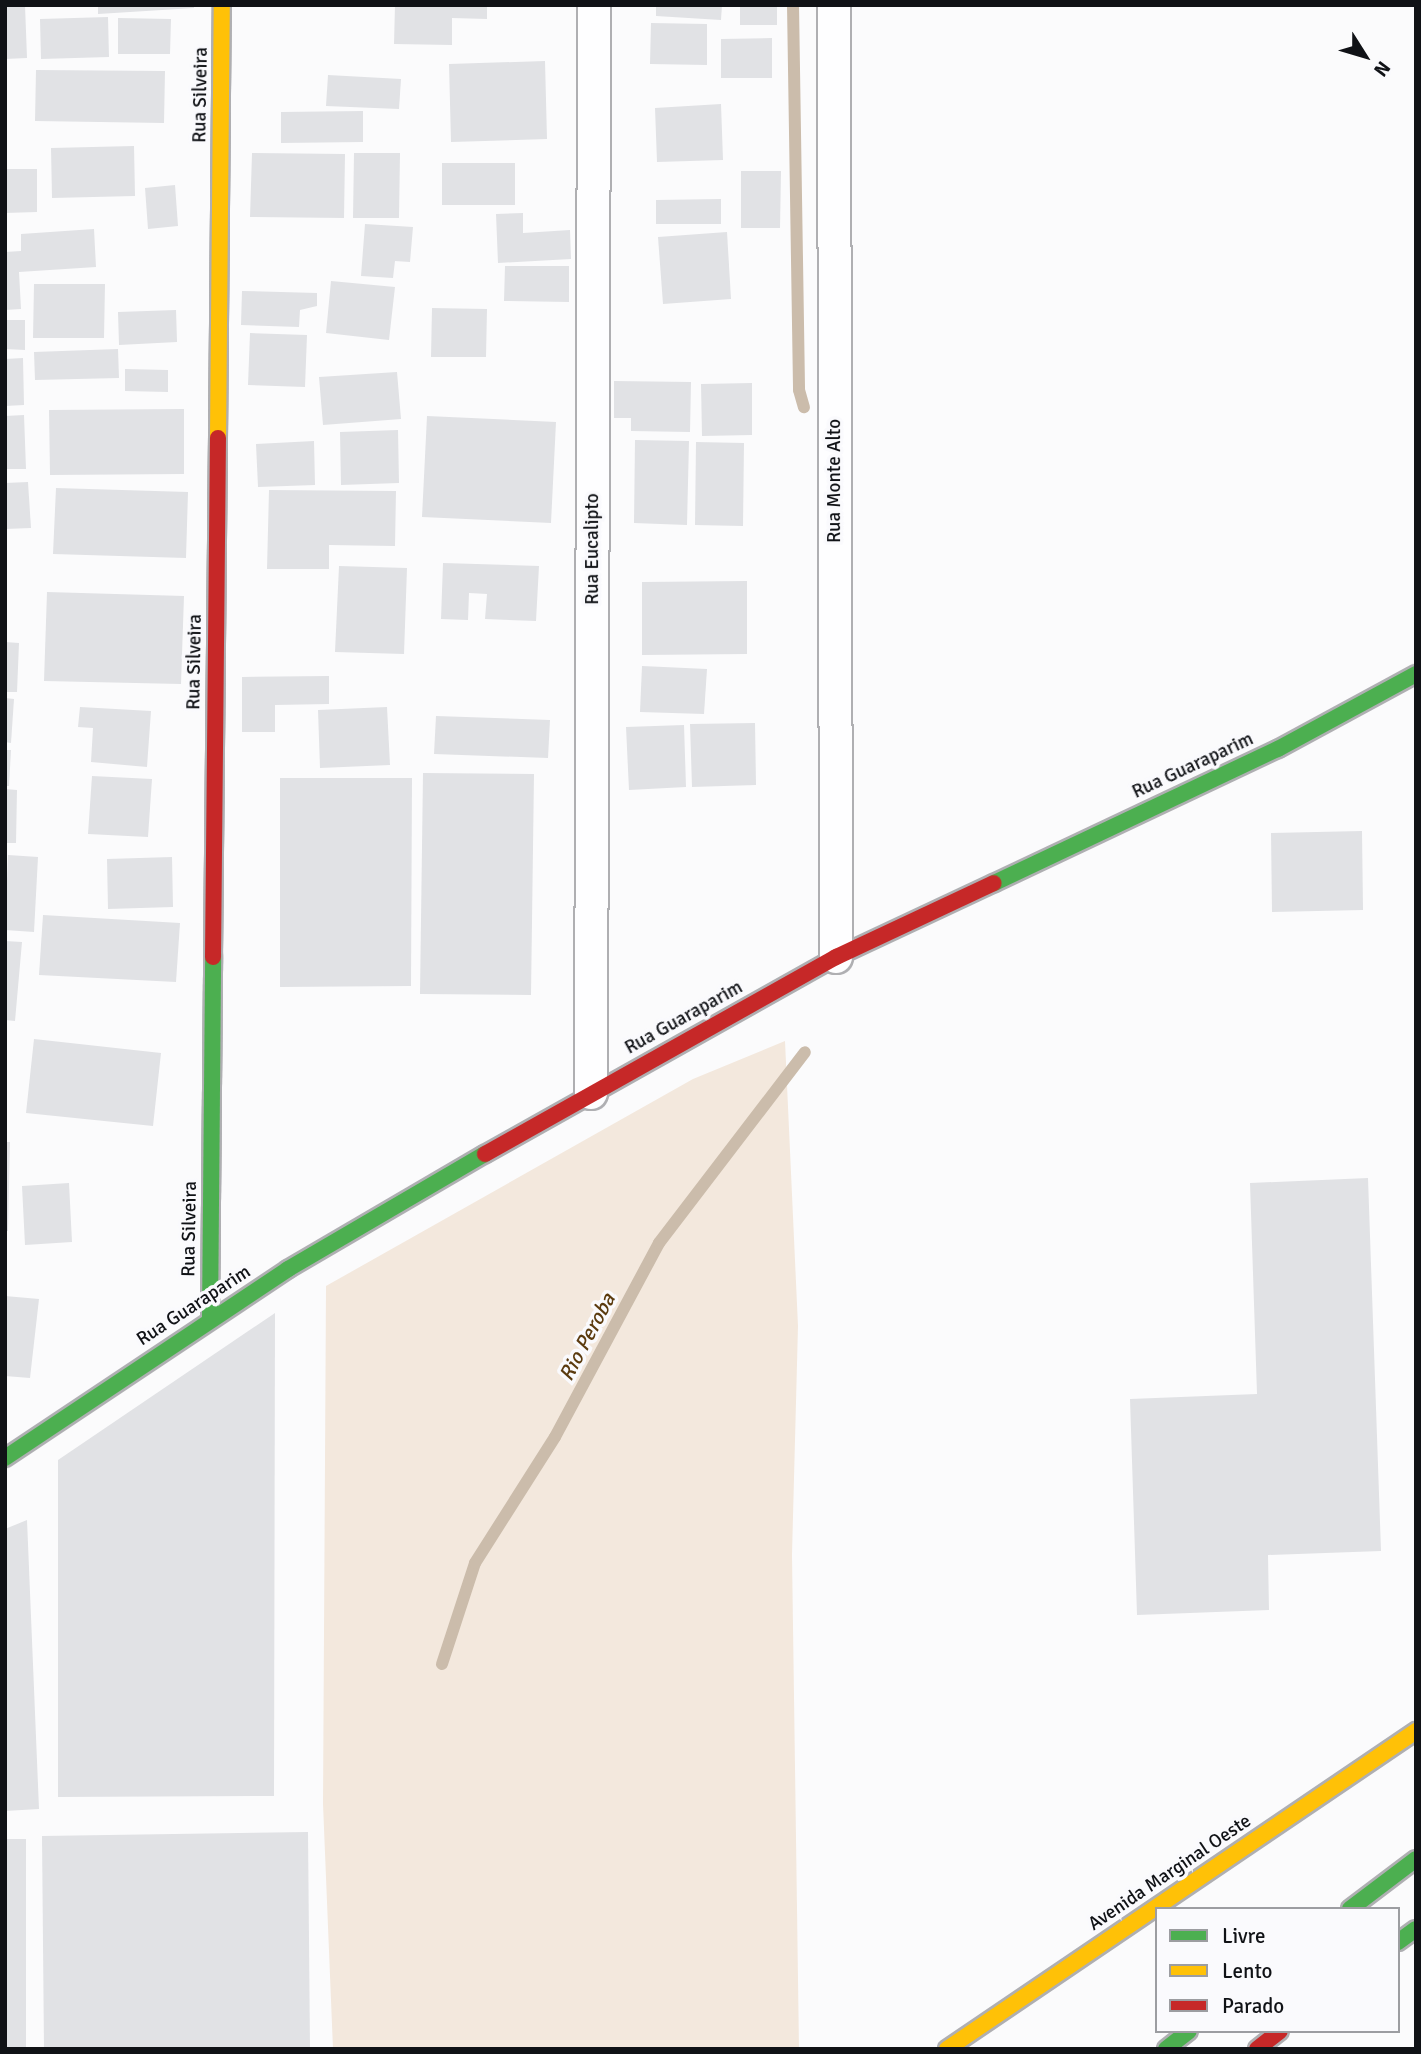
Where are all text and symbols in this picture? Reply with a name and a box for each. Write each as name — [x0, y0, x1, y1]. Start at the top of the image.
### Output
north arrow — [1330, 21, 1400, 91]
street label: Rua Silveira — [189, 47, 213, 143]
text: N — [1368, 56, 1395, 81]
street label: Rua Monte Alto — [824, 419, 846, 543]
street label: Rua Eucalipto — [582, 493, 604, 605]
street label: Rua Silveira — [183, 614, 207, 710]
street label: Rua Guaraparim — [1129, 728, 1257, 804]
street label: Rua Guaraparim — [621, 976, 747, 1060]
street label: Rua Silveira — [178, 1181, 202, 1277]
street label: Rua Guaraparim — [133, 1261, 255, 1351]
water label: Rio Peroba — [553, 1289, 621, 1385]
street label: Avenida Marginal Oeste — [1084, 1810, 1256, 1936]
legend — [1155, 1907, 1400, 2033]
text: Livre — [1222, 1923, 1265, 1949]
text: Lento — [1222, 1958, 1272, 1984]
text: Parado — [1222, 1993, 1284, 2019]

